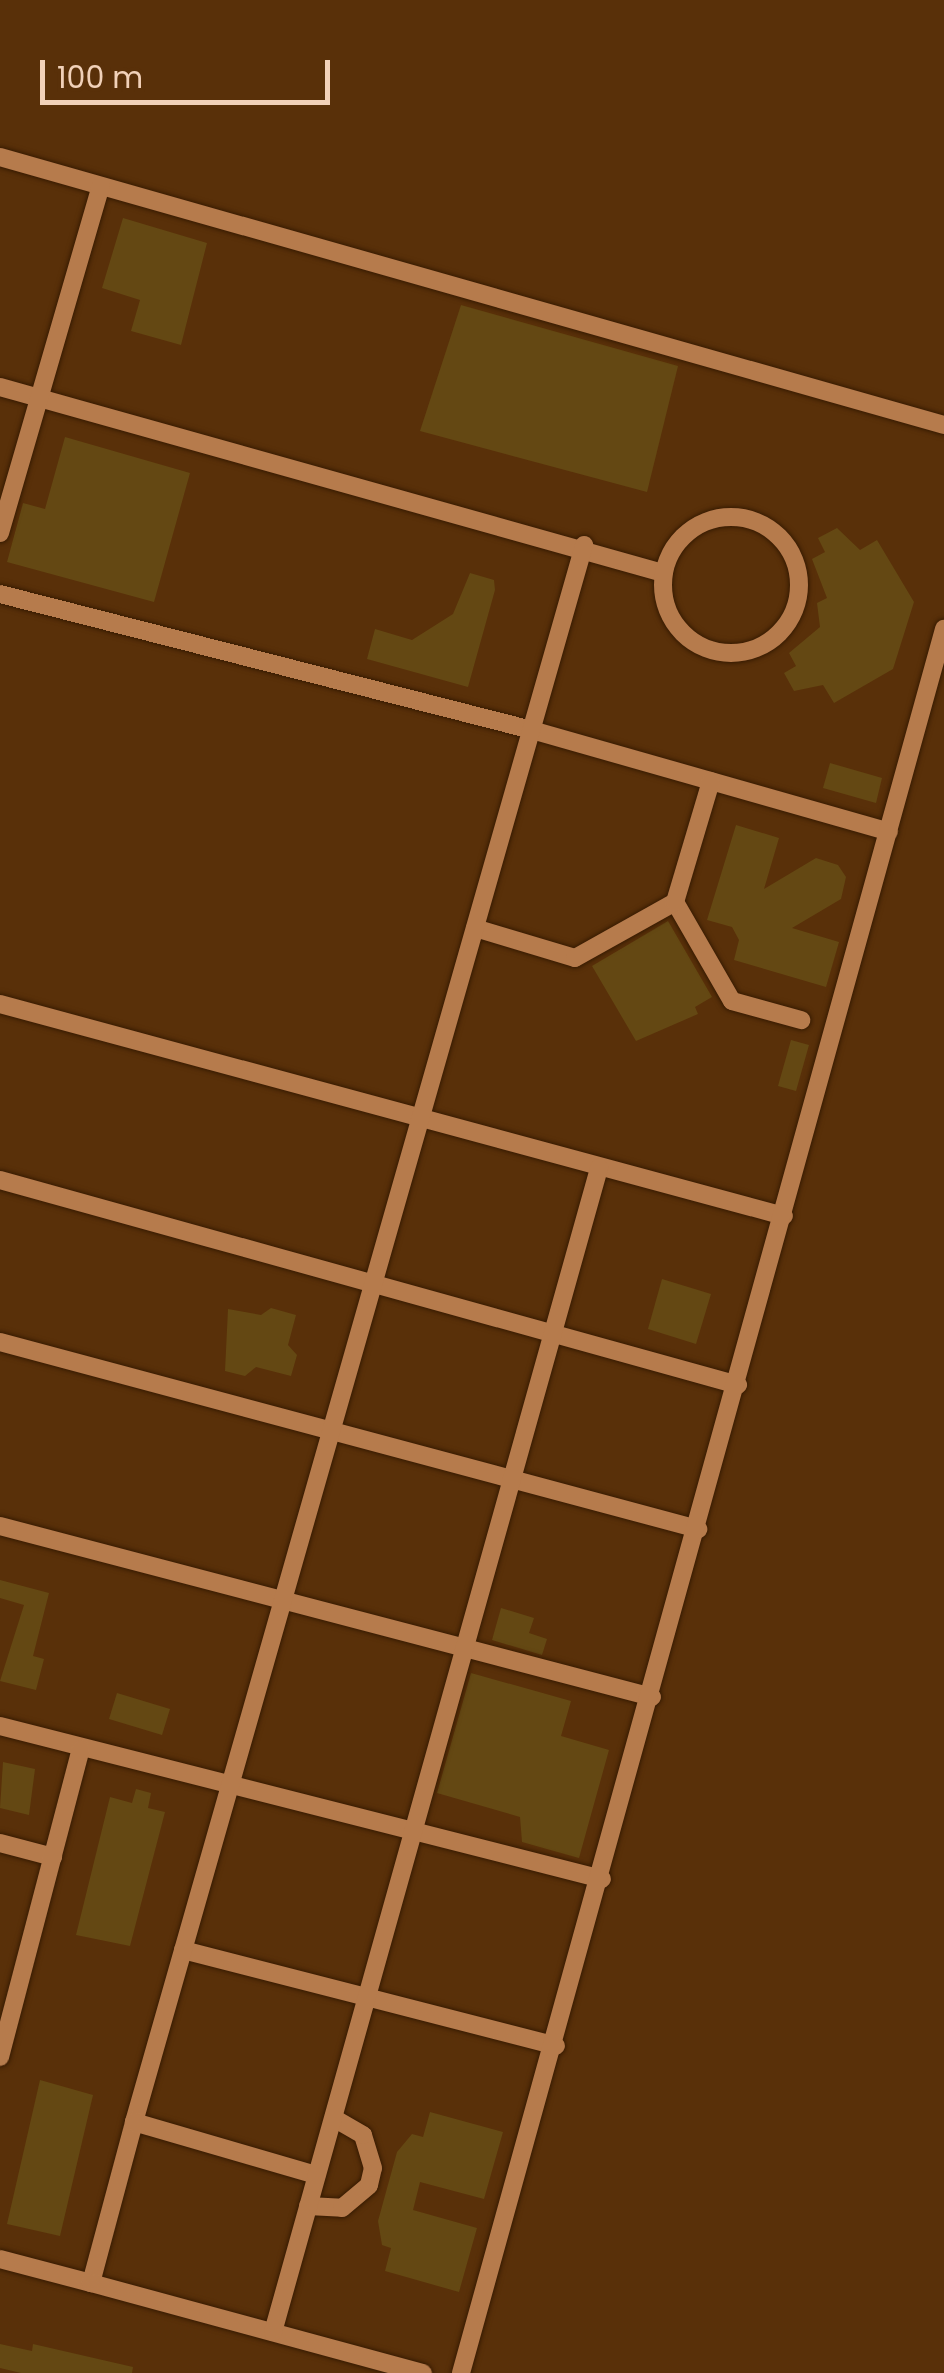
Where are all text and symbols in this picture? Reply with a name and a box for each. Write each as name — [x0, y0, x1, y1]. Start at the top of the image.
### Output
scale bar — [45, 40, 335, 102]
text: 100 m — [57, 56, 143, 99]

